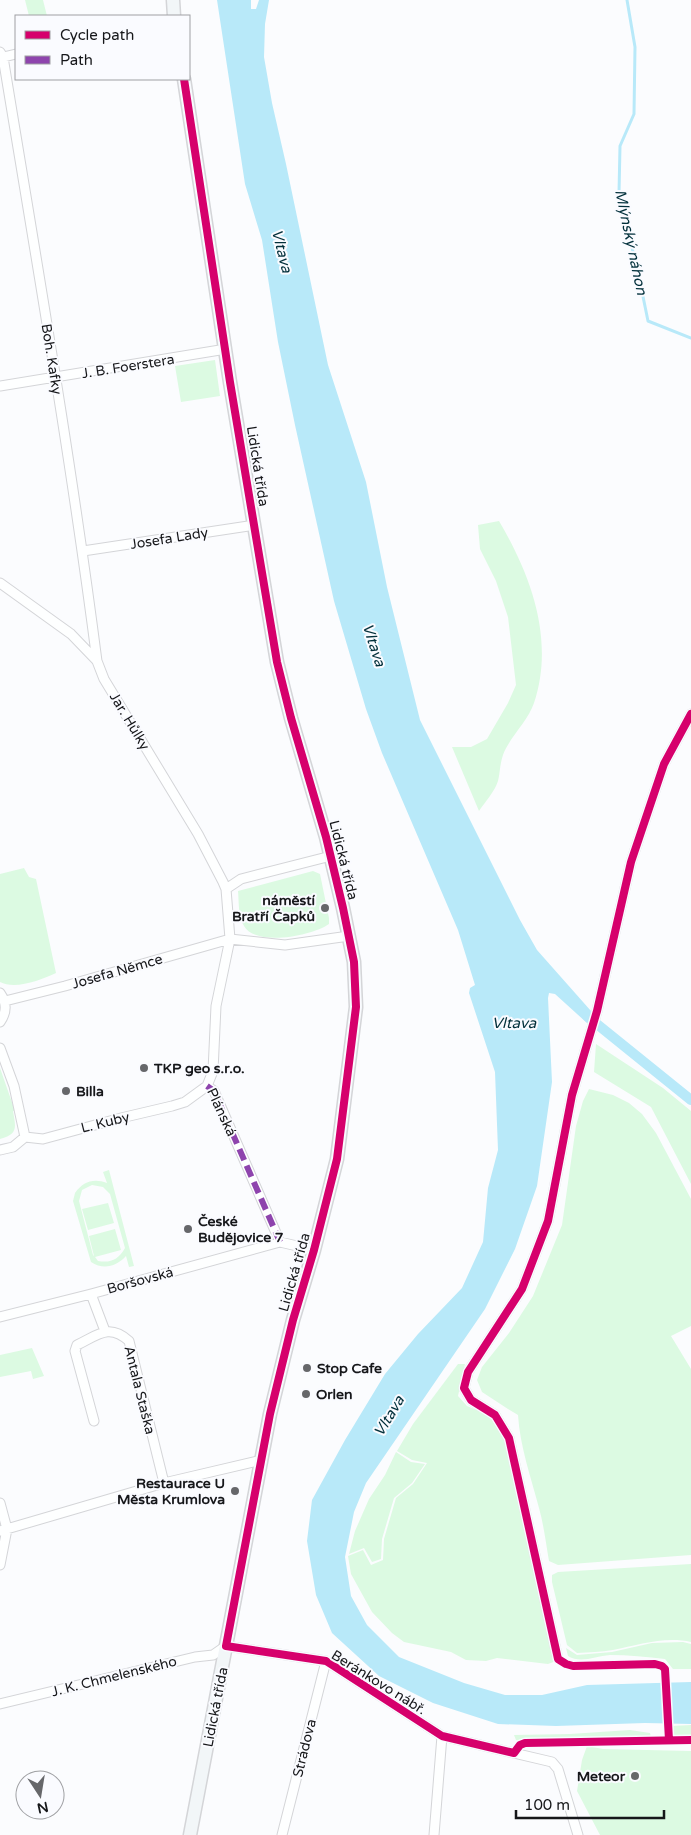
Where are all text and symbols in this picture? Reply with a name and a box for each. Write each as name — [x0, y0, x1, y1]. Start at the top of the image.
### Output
legend — [15, 15, 190, 80]
text: Cycle path — [60, 26, 134, 44]
text: Path — [60, 51, 93, 69]
water label: Mlýnský náhon — [611, 188, 651, 297]
water label: Vltava — [268, 227, 296, 275]
street label: Boh. Kafky — [38, 322, 66, 396]
street label: J. B. Foerstera — [81, 351, 176, 382]
street label: Lidická třída — [243, 425, 272, 508]
street label: Josefa Lady — [129, 524, 210, 553]
water label: Vltava — [359, 621, 390, 669]
street label: Jar. Hůlky — [106, 689, 154, 754]
street label: Lidická třída — [325, 819, 362, 902]
place label: náměstí Bratří Čapků — [232, 892, 316, 925]
marker: náměstí Bratří Čapků — [319, 902, 331, 914]
street label: Josefa Němce — [70, 950, 164, 993]
water label: Vltava — [492, 1014, 537, 1032]
place label: TKP geo s.r.o. — [153, 1060, 245, 1077]
marker: TKP geo s.r.o. — [138, 1062, 150, 1074]
place label: Billa — [76, 1083, 104, 1100]
marker: Billa — [60, 1085, 72, 1097]
street label: Plánská — [203, 1085, 240, 1139]
street label: L. Kuby — [79, 1108, 132, 1137]
place label: České Budějovice 7 — [198, 1213, 284, 1246]
marker: České Budějovice 7 — [182, 1223, 194, 1235]
street label: Lidická třída — [275, 1231, 314, 1314]
street label: Boršovská — [105, 1263, 175, 1298]
street label: Antala Staška — [120, 1344, 159, 1436]
place label: Stop Cafe — [317, 1360, 382, 1377]
marker: Stop Cafe — [301, 1362, 313, 1374]
place label: Orlen — [316, 1386, 353, 1403]
marker: Orlen — [300, 1388, 312, 1400]
water label: Vltava — [370, 1392, 408, 1440]
place label: Restaurace U Města Krumlova — [117, 1475, 225, 1508]
marker: Restaurace U Města Krumlova — [229, 1485, 241, 1497]
street label: Beránkovo nábř. — [328, 1646, 429, 1718]
street label: J. K. Chmelenského — [50, 1653, 179, 1700]
street label: Lidická třída — [199, 1666, 232, 1749]
street label: Strádova — [289, 1717, 320, 1779]
place label: Meteor — [577, 1768, 626, 1785]
north arrow — [15, 1770, 65, 1820]
marker: Meteor — [629, 1770, 641, 1782]
scale bar — [516, 1788, 664, 1820]
text: 100 m — [524, 1796, 570, 1814]
text: N — [35, 1798, 50, 1817]

